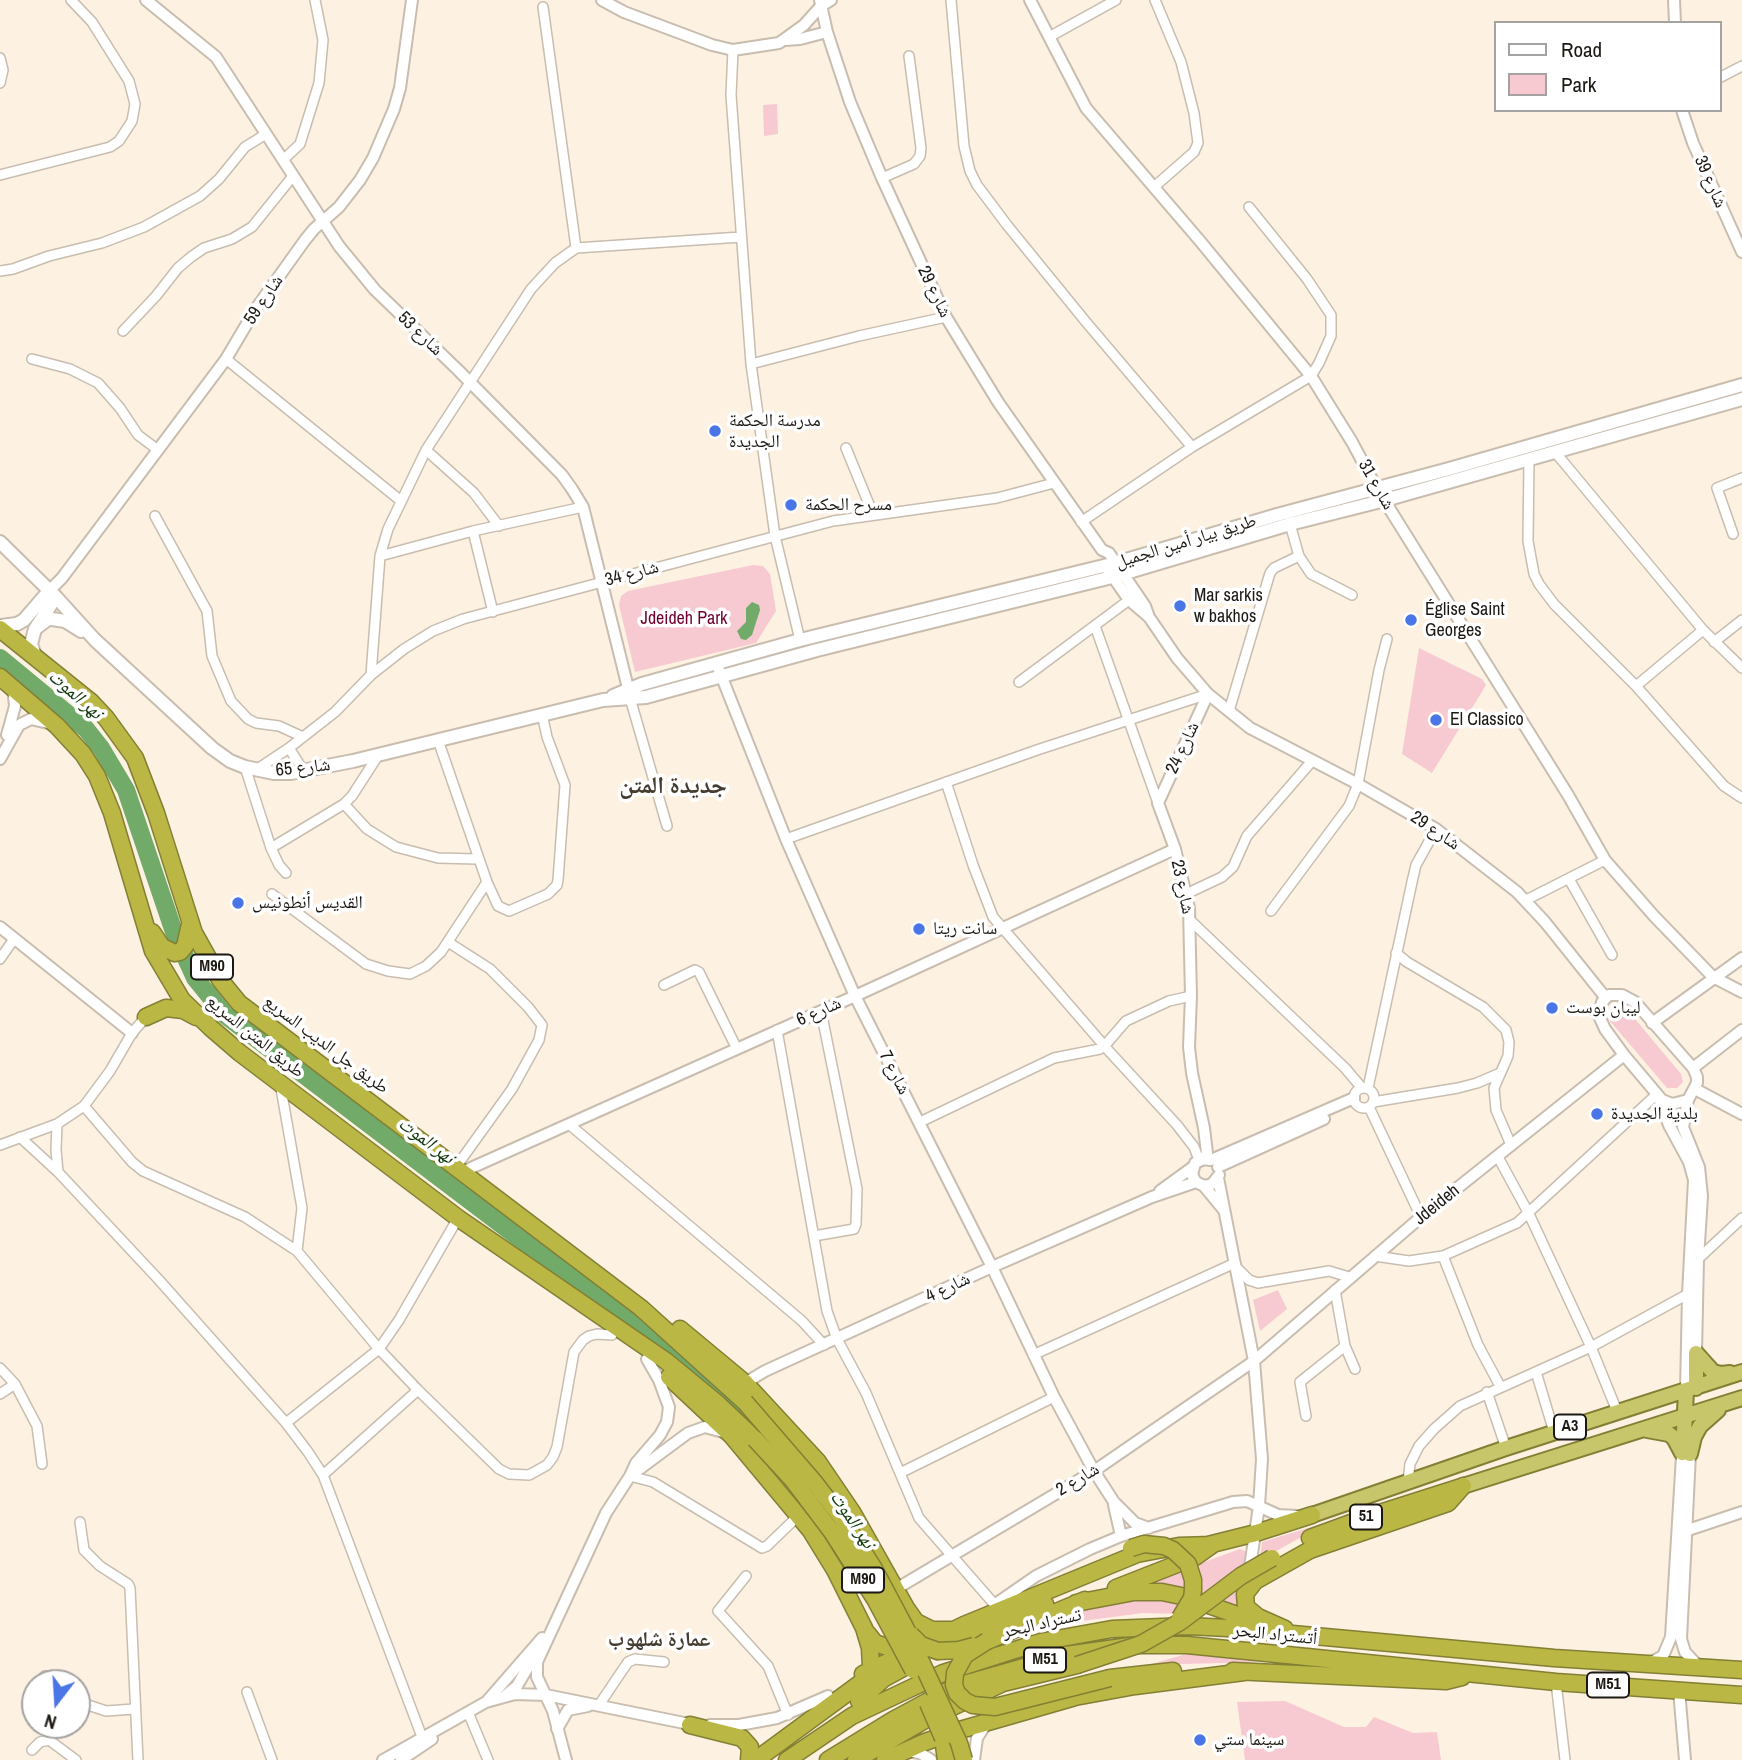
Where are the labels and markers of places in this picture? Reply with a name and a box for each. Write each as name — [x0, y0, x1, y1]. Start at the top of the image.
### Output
place label: مدرسة الحكمة الجديدة — [729, 410, 821, 452]
marker: مدرسة الحكمة الجديدة — [707, 423, 723, 439]
place label: مسرح الحكمة — [805, 494, 892, 516]
marker: مسرح الحكمة — [783, 497, 799, 513]
place label: Mar sarkis w bakhos — [1194, 585, 1263, 628]
marker: Mar sarkis w bakhos — [1172, 598, 1188, 614]
place label: Église Saint Georges — [1425, 599, 1505, 642]
marker: Église Saint Georges — [1403, 612, 1419, 628]
place label: El Classico — [1450, 709, 1524, 731]
marker: El Classico — [1428, 712, 1444, 728]
place label: القديس أنطونيس — [252, 892, 363, 914]
marker: القديس أنطونيس — [230, 895, 246, 911]
place label: سانت ريتا — [933, 918, 997, 940]
marker: سانت ريتا — [911, 921, 927, 937]
place label: ليبان بوست — [1566, 997, 1641, 1019]
marker: ليبان بوست — [1544, 1000, 1560, 1016]
place label: بلدية الجديدة — [1611, 1103, 1698, 1125]
marker: بلدية الجديدة — [1589, 1106, 1605, 1122]
place label: سينما ستي — [1214, 1729, 1284, 1751]
marker: سينما ستي — [1192, 1732, 1208, 1748]

